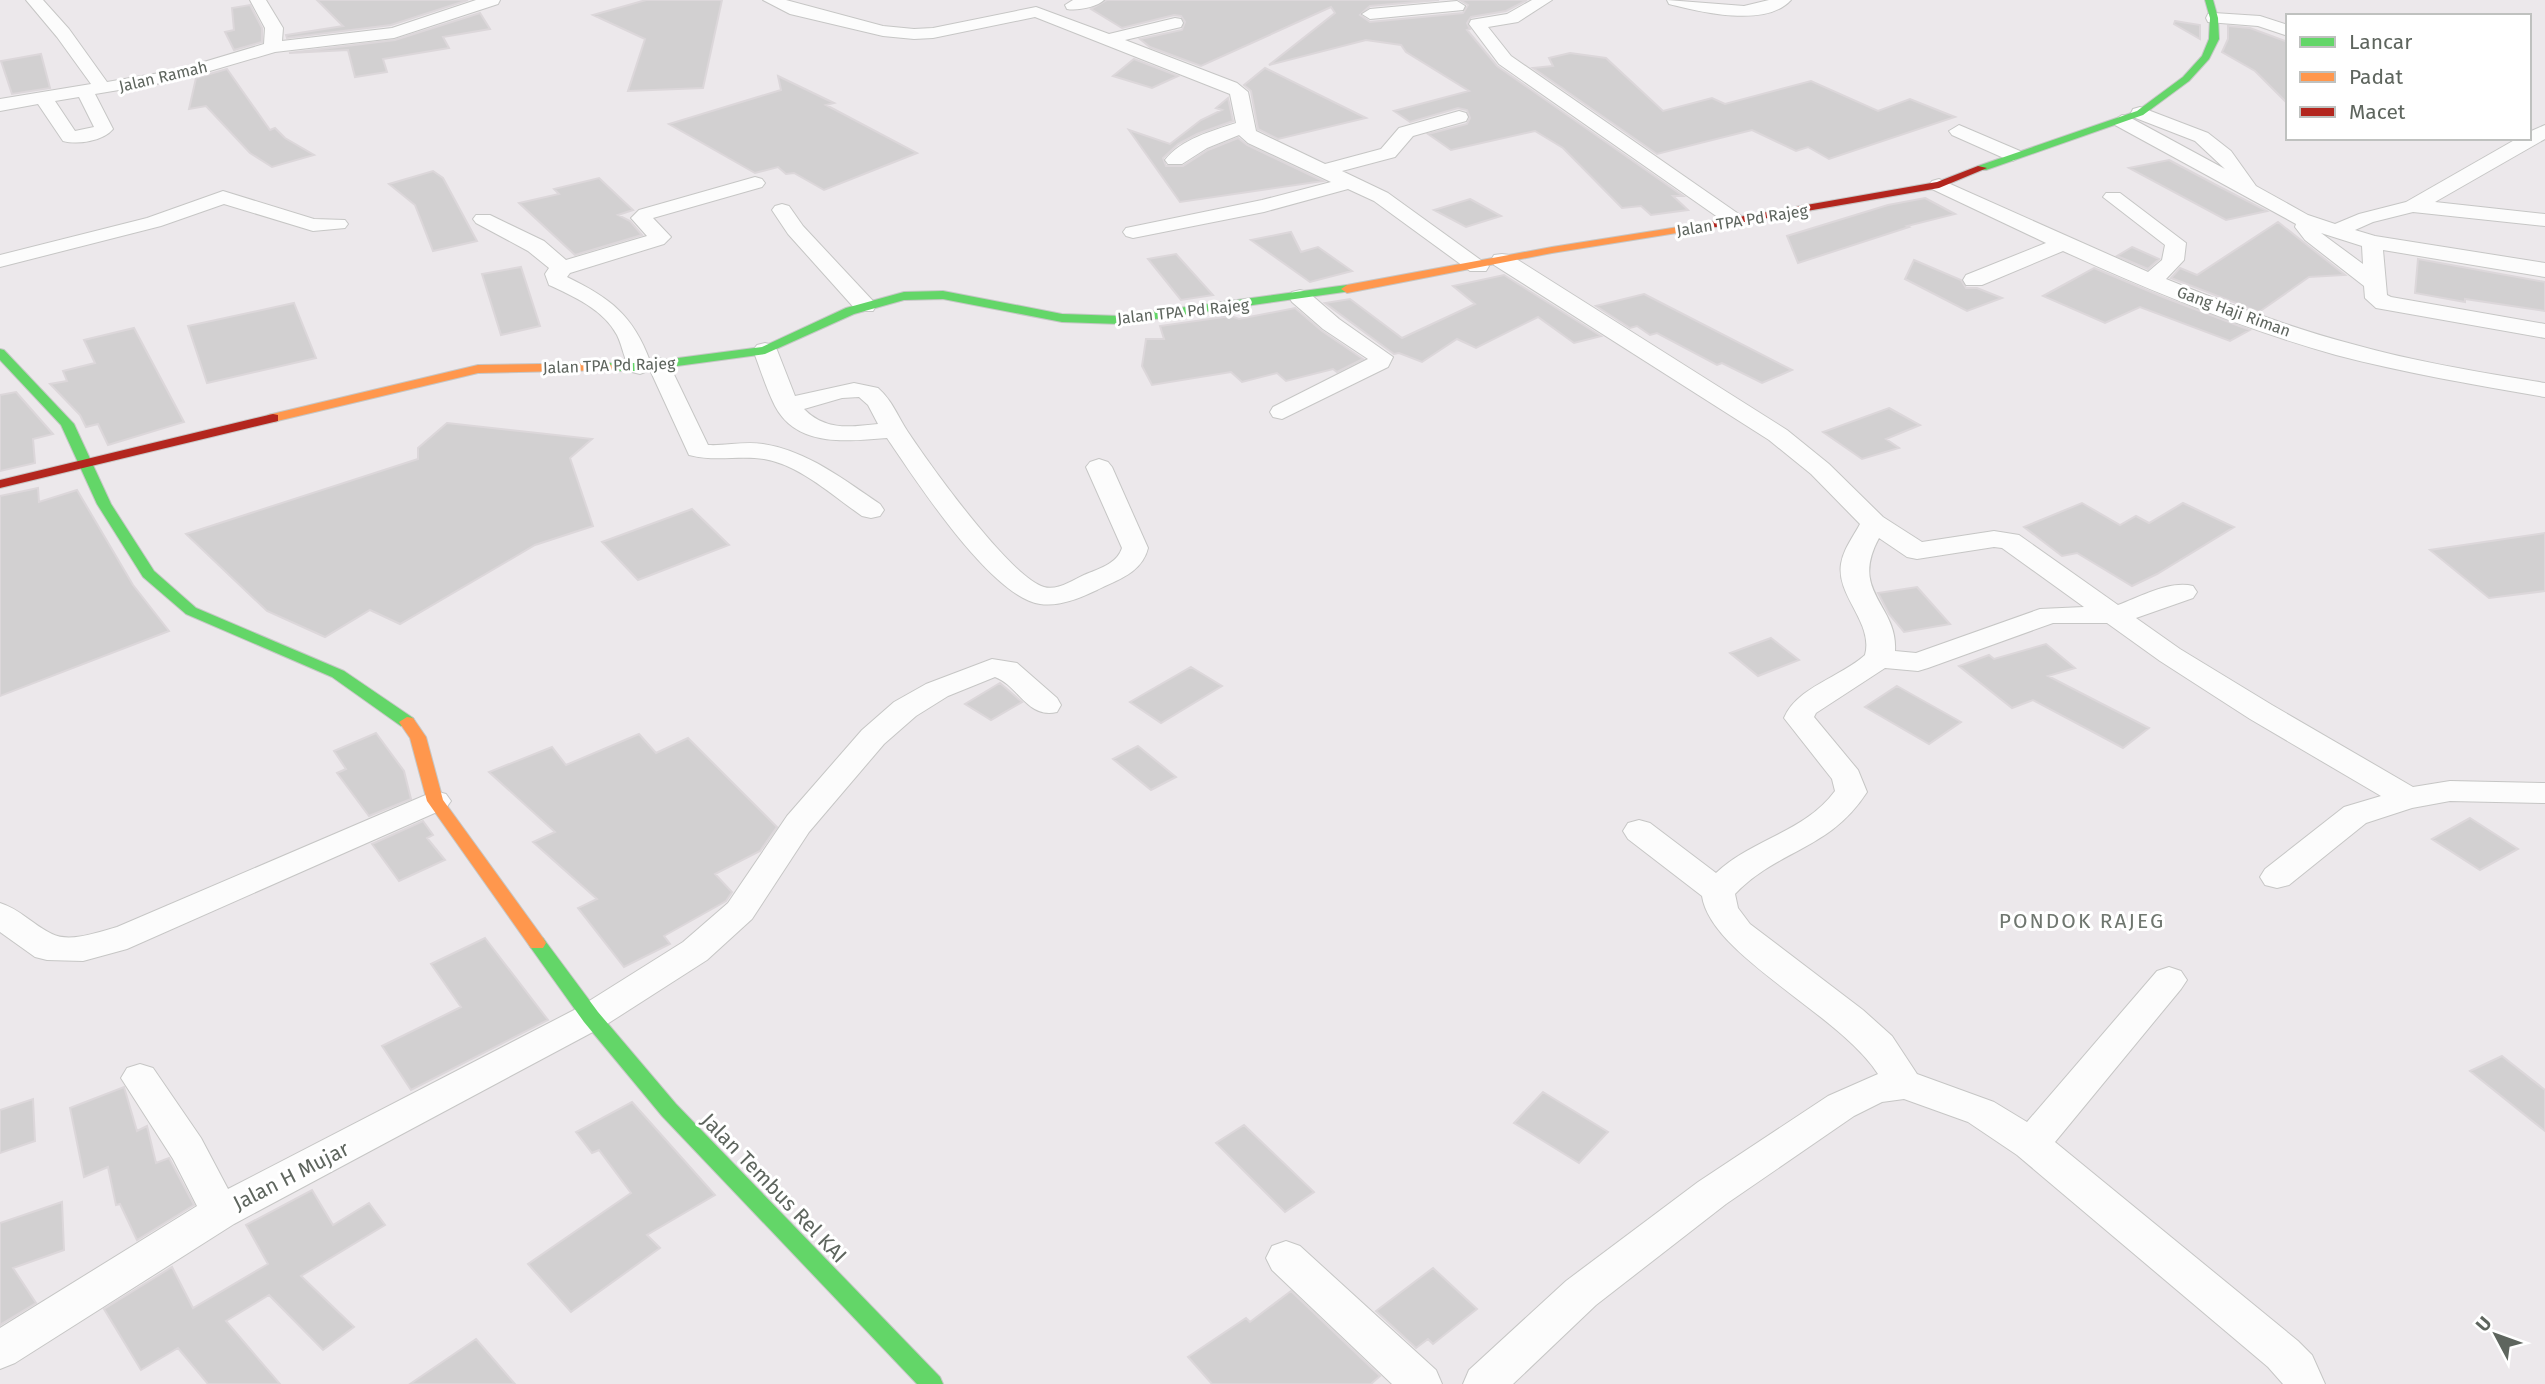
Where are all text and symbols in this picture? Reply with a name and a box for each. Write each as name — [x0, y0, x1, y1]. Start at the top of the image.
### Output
legend — [2286, 14, 2531, 140]
text: Lancar — [2349, 29, 2412, 55]
street label: Jalan Ramah — [117, 57, 209, 96]
text: Padat — [2349, 64, 2403, 90]
text: Macet — [2349, 99, 2406, 125]
street label: Jalan TPA Pd Rajeg — [1675, 201, 1810, 240]
street label: Gang Haji Riman — [2174, 282, 2293, 341]
street label: Jalan TPA Pd Rajeg — [1116, 295, 1251, 328]
street label: Jalan TPA Pd Rajeg — [542, 354, 676, 377]
district label: PONDOK RAJEG — [1999, 908, 2165, 934]
street label: Jalan Tembus Rel KAI — [696, 1108, 852, 1268]
street label: Jalan H Mujar — [229, 1136, 353, 1216]
north arrow — [2461, 1300, 2531, 1370]
text: U — [2471, 1312, 2496, 1336]

